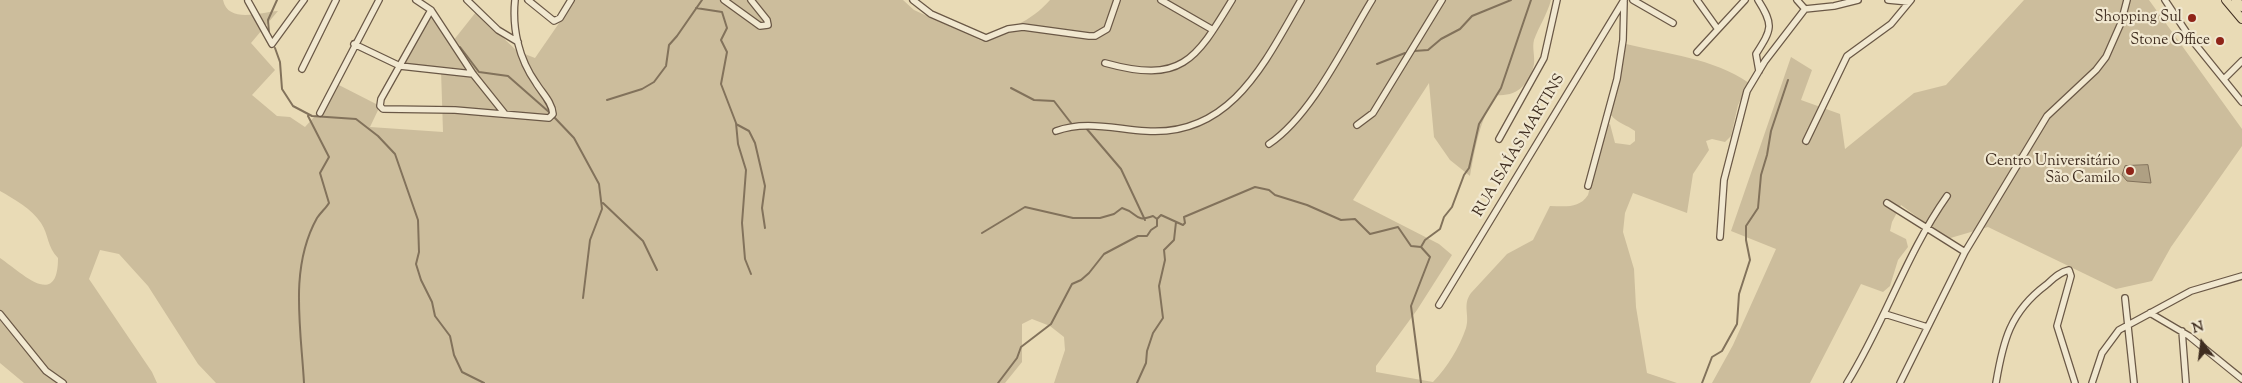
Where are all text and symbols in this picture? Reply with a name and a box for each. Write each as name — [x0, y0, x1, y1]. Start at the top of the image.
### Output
place label: Shopping Sul — [2095, 9, 2182, 27]
marker: Shopping Sul — [2186, 12, 2198, 24]
place label: Stone Office — [2130, 32, 2210, 50]
marker: Stone Office — [2214, 35, 2226, 47]
street label: RUA ISAÍAS MARTINS — [1470, 71, 1570, 221]
place label: Centro Universitário São Camilo — [1985, 153, 2120, 188]
marker: Centro Universitário São Camilo — [2124, 165, 2136, 177]
text: N — [2190, 317, 2206, 340]
north arrow — [2177, 318, 2227, 368]

